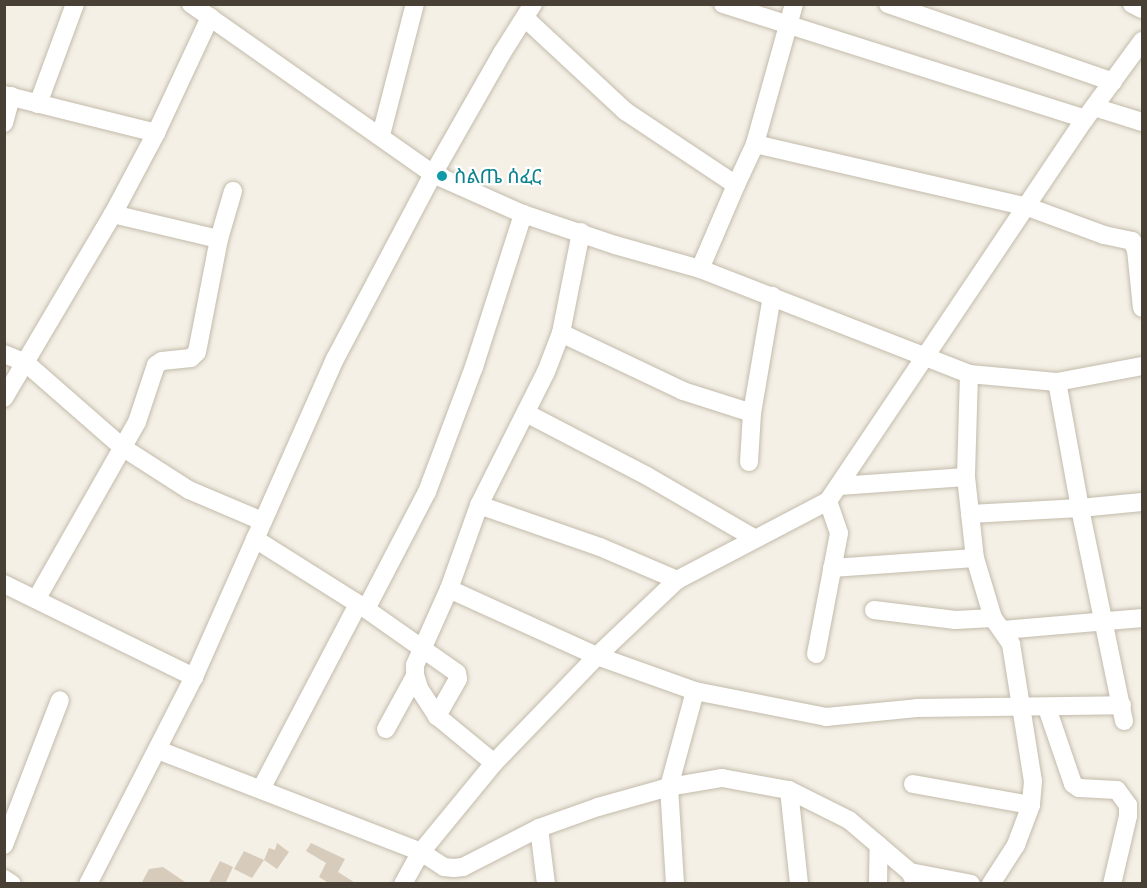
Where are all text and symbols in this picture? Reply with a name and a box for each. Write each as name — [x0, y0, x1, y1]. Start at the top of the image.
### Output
place label: ስልጤ ሰፈር — [454, 164, 541, 188]
marker: ስልጤ ሰፈር — [435, 169, 449, 183]

